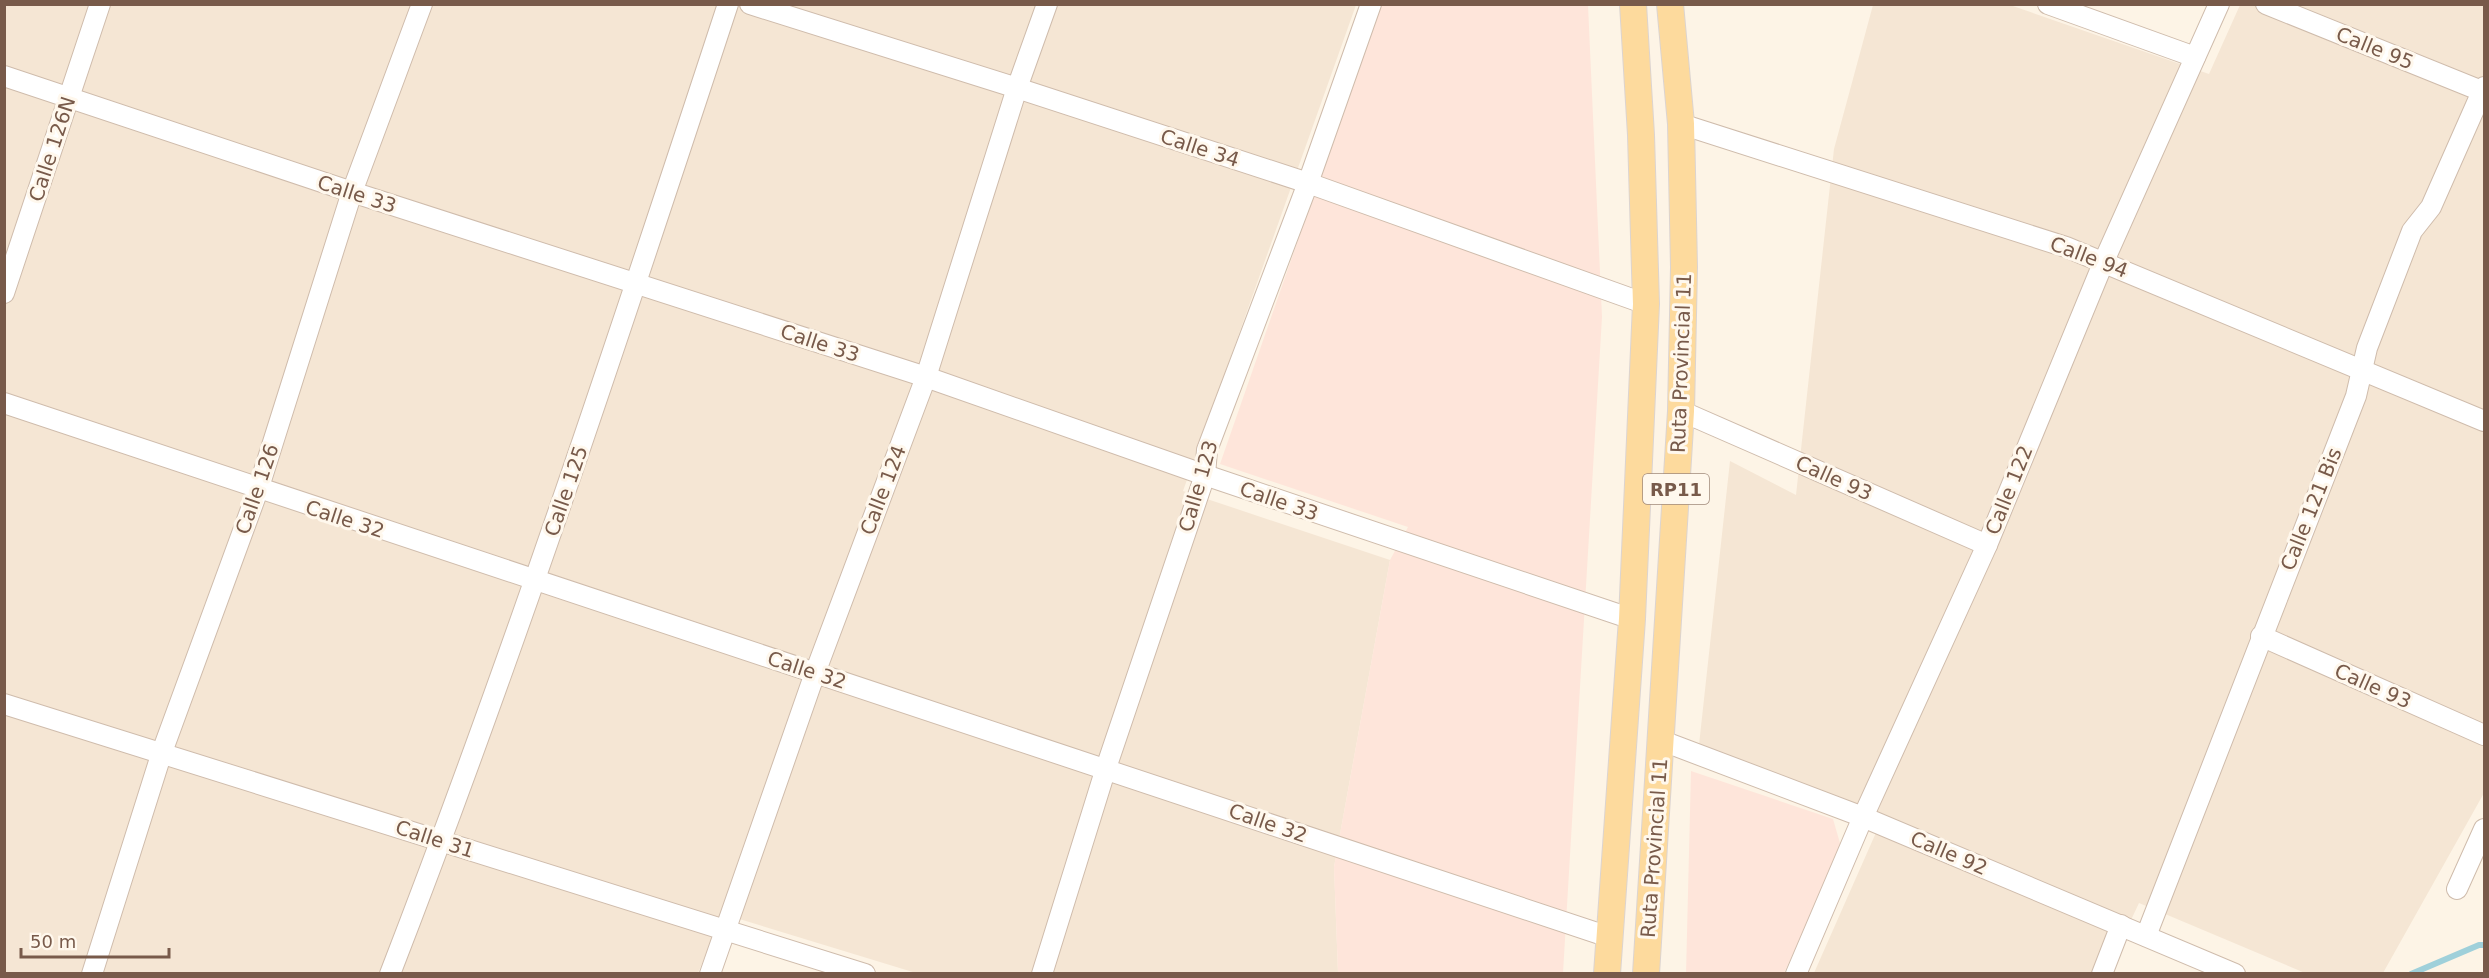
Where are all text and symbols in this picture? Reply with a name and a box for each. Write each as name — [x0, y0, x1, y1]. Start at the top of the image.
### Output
street label: Calle 95 — [2333, 22, 2417, 74]
street label: Calle 126N — [24, 93, 80, 205]
street label: Calle 34 — [1158, 124, 1242, 172]
street label: Calle 33 — [315, 170, 399, 218]
street label: Calle 94 — [2047, 231, 2131, 283]
street label: Ruta Provincial 11 — [1666, 273, 1696, 453]
street label: Calle 33 — [778, 319, 862, 367]
street label: Calle 123 — [1173, 437, 1223, 535]
street label: Calle 126 — [230, 441, 284, 537]
street label: Calle 124 — [855, 442, 911, 538]
street label: Calle 122 — [1980, 442, 2038, 538]
street label: Calle 125 — [539, 443, 593, 539]
street label: Calle 121 Bis — [2275, 444, 2347, 574]
street label: Calle 93 — [1792, 450, 1876, 506]
road number: RP11 — [1643, 474, 1709, 504]
street label: Calle 33 — [1237, 476, 1321, 526]
street label: Calle 32 — [303, 495, 387, 543]
street label: Calle 32 — [765, 646, 849, 694]
street label: Calle 93 — [2331, 658, 2415, 714]
street label: Ruta Provincial 11 — [1636, 757, 1672, 939]
street label: Calle 32 — [1226, 798, 1310, 848]
street label: Calle 31 — [393, 815, 477, 863]
street label: Calle 92 — [1907, 826, 1991, 880]
scale bar — [21, 921, 170, 959]
text: 50 m — [30, 931, 76, 952]

